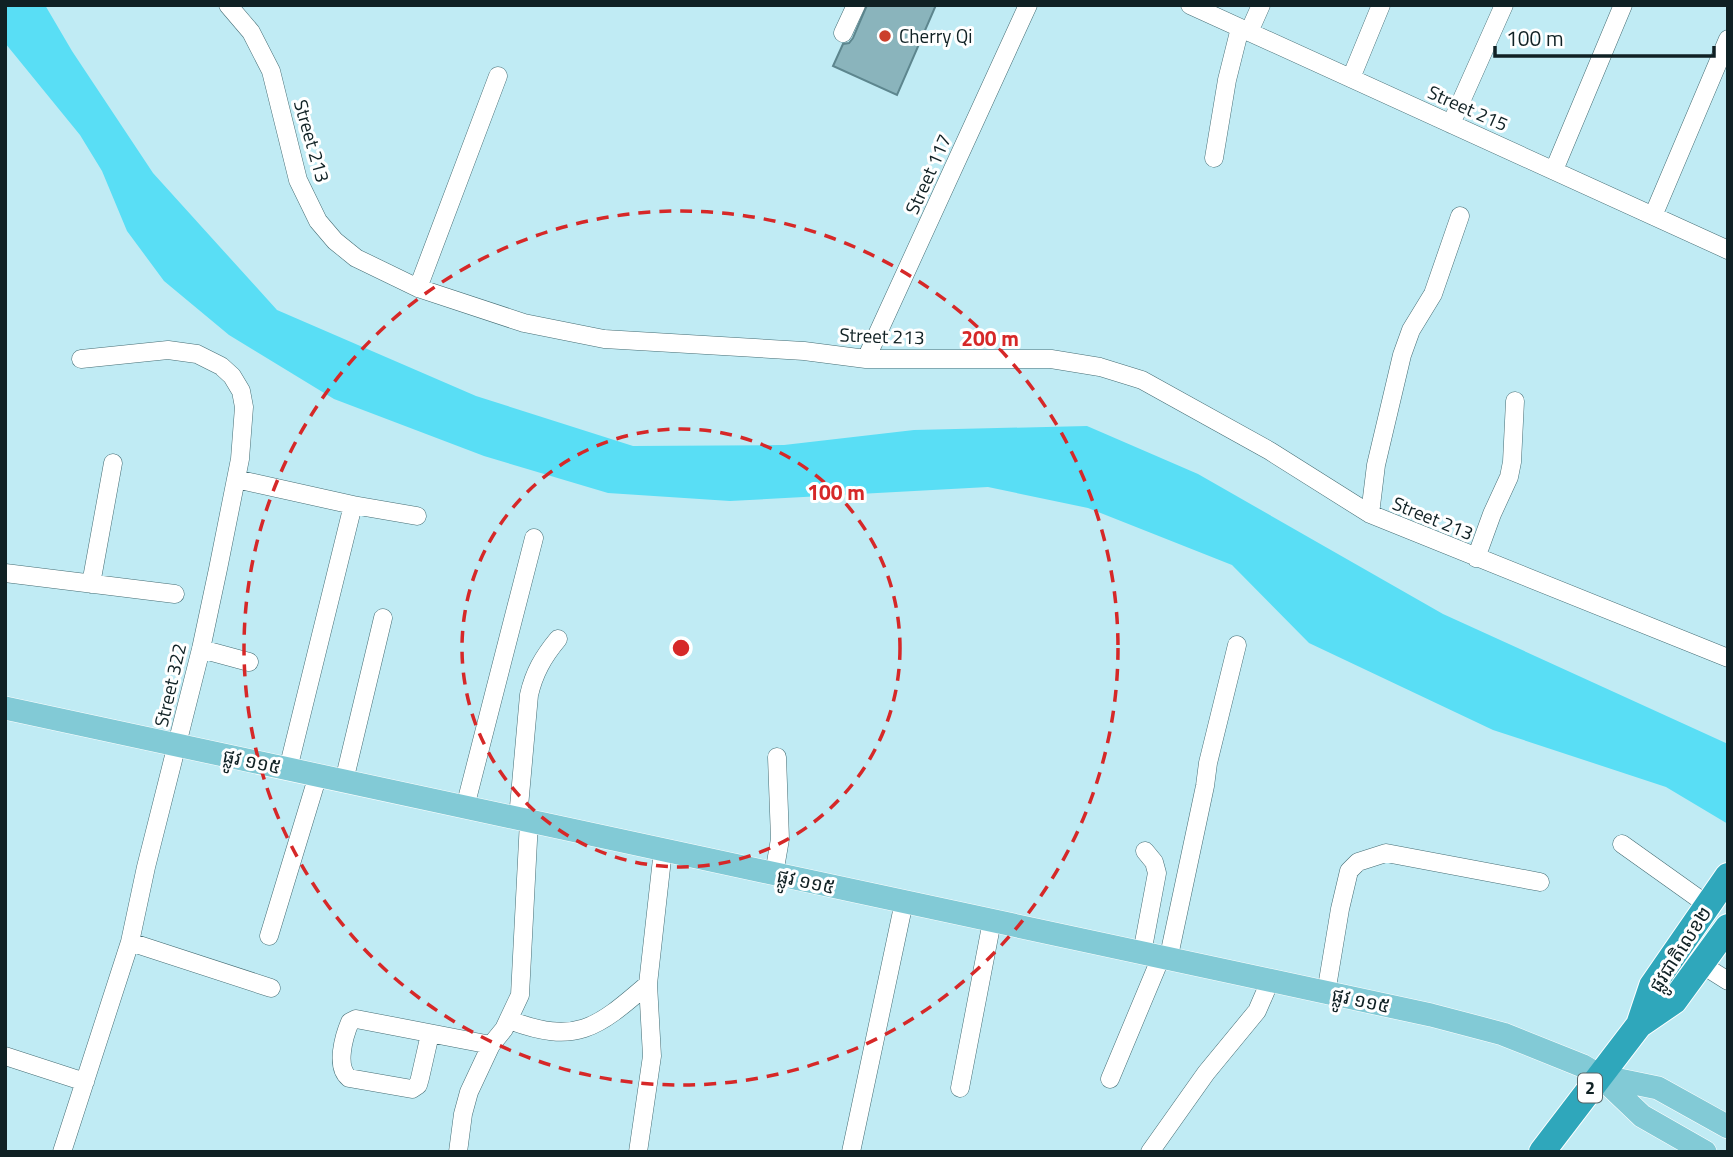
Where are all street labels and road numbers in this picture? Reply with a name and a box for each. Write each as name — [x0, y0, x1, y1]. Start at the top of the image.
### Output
street label: Street 215 — [1423, 77, 1513, 138]
street label: Street 213 — [287, 96, 338, 186]
street label: Street 117 — [897, 129, 958, 219]
street label: Street 213 — [839, 320, 925, 351]
street label: Street 213 — [1388, 488, 1478, 547]
street label: Street 322 — [146, 640, 193, 730]
street label: ផ្លូវ ១១៥ — [220, 740, 284, 784]
street label: ផ្លូវ ១១៥ — [774, 860, 838, 904]
street label: ផ្លូវជាតិលេខ២ — [1641, 900, 1721, 999]
street label: ផ្លូវ ១១៥ — [1329, 979, 1393, 1023]
road number: 2 — [1578, 1073, 1602, 1102]

